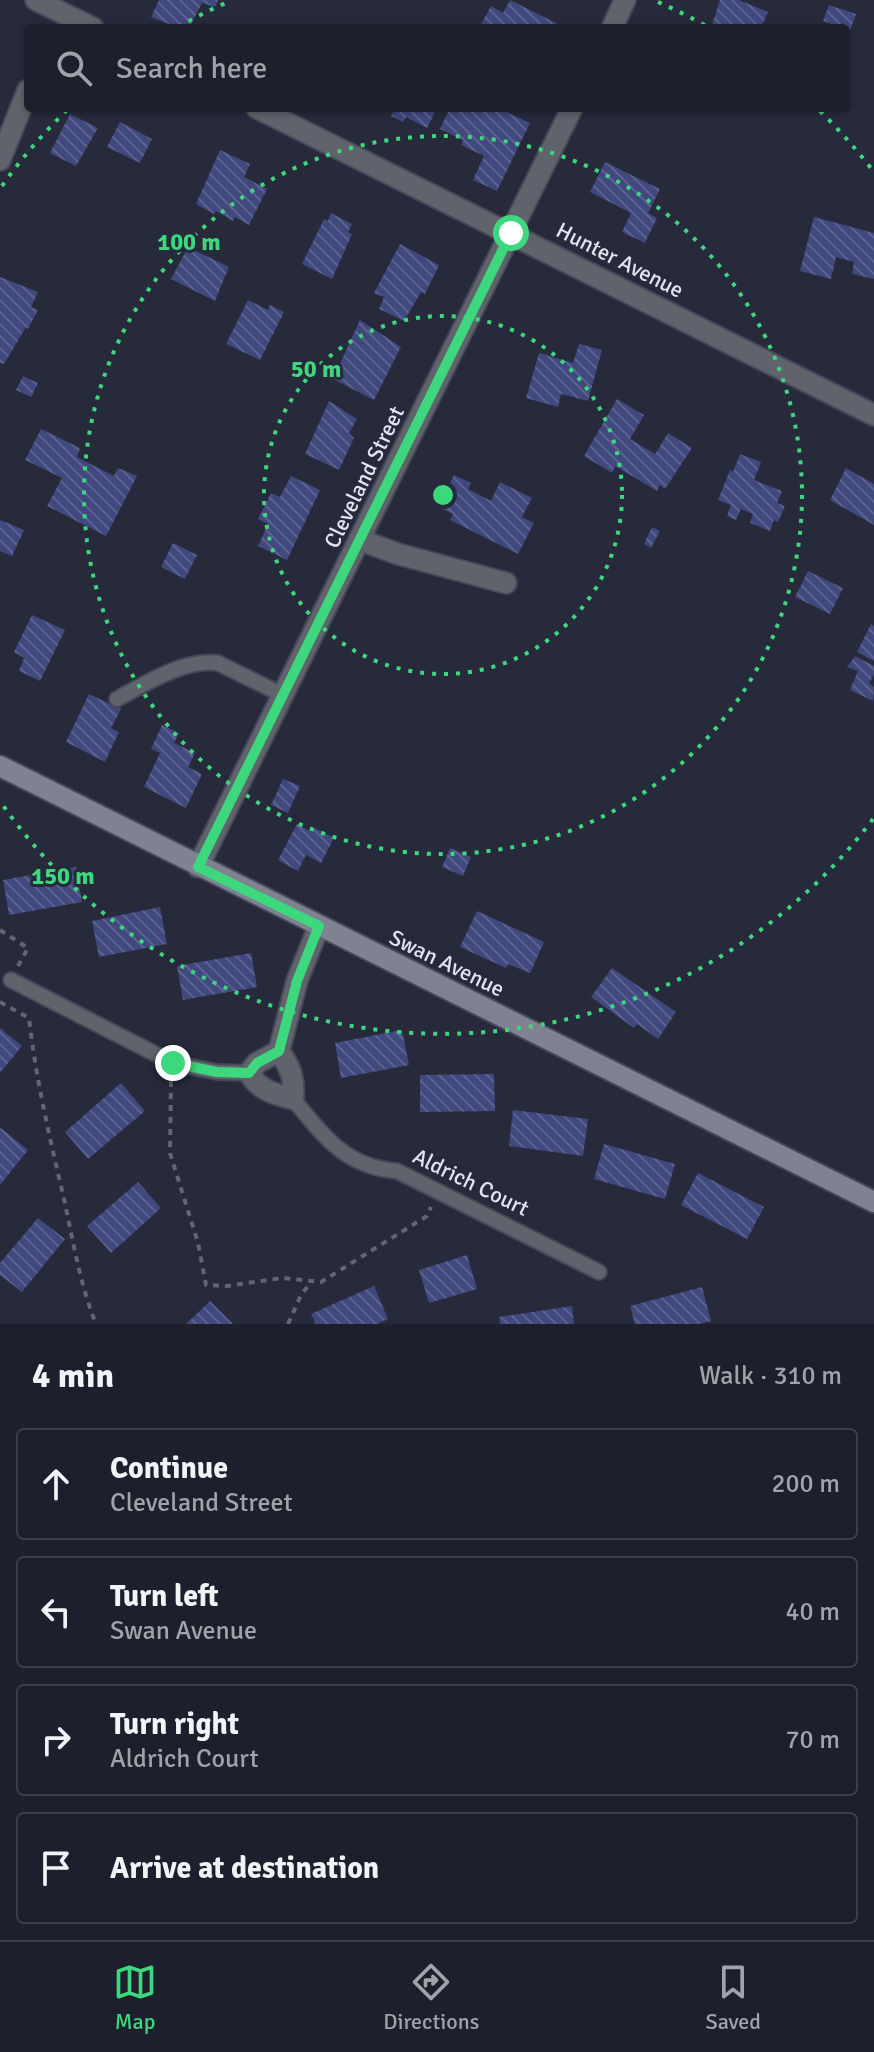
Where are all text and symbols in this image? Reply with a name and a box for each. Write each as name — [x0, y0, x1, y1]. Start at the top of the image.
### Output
search box — [24, 24, 850, 112]
icon: search — [52, 46, 96, 90]
text: Search here — [116, 50, 267, 87]
route start — [493, 215, 529, 251]
street label: Hunter Avenue — [552, 216, 688, 304]
text: 100 m — [157, 227, 221, 257]
text: 50 m — [291, 354, 341, 384]
street label: Cleveland Street — [318, 401, 410, 552]
centre of rings — [429, 481, 457, 509]
text: 150 m — [31, 861, 95, 891]
street label: Swan Avenue — [385, 924, 509, 1002]
route end — [155, 1045, 191, 1081]
street label: Aldrich Court — [409, 1142, 534, 1222]
text: 4 min — [32, 1355, 114, 1397]
text: Walk · 310 m — [699, 1360, 842, 1392]
text: Continue — [110, 1450, 228, 1487]
icon: ahead — [34, 1462, 78, 1506]
text: 200 m — [771, 1468, 840, 1500]
text: Cleveland Street — [110, 1487, 293, 1519]
text: Turn left — [110, 1578, 219, 1615]
icon: left — [34, 1590, 78, 1634]
text: 40 m — [785, 1596, 840, 1628]
text: Swan Avenue — [110, 1615, 257, 1647]
text: Turn right — [110, 1706, 239, 1743]
icon: right — [34, 1718, 78, 1762]
text: 70 m — [785, 1724, 840, 1756]
text: Aldrich Court — [110, 1743, 259, 1775]
icon: arrive — [34, 1846, 78, 1890]
text: Arrive at destination — [110, 1850, 379, 1887]
tab: Map — [113, 1960, 157, 2035]
tab: Directions — [383, 1960, 479, 2035]
tab: Saved — [706, 1960, 761, 2035]

